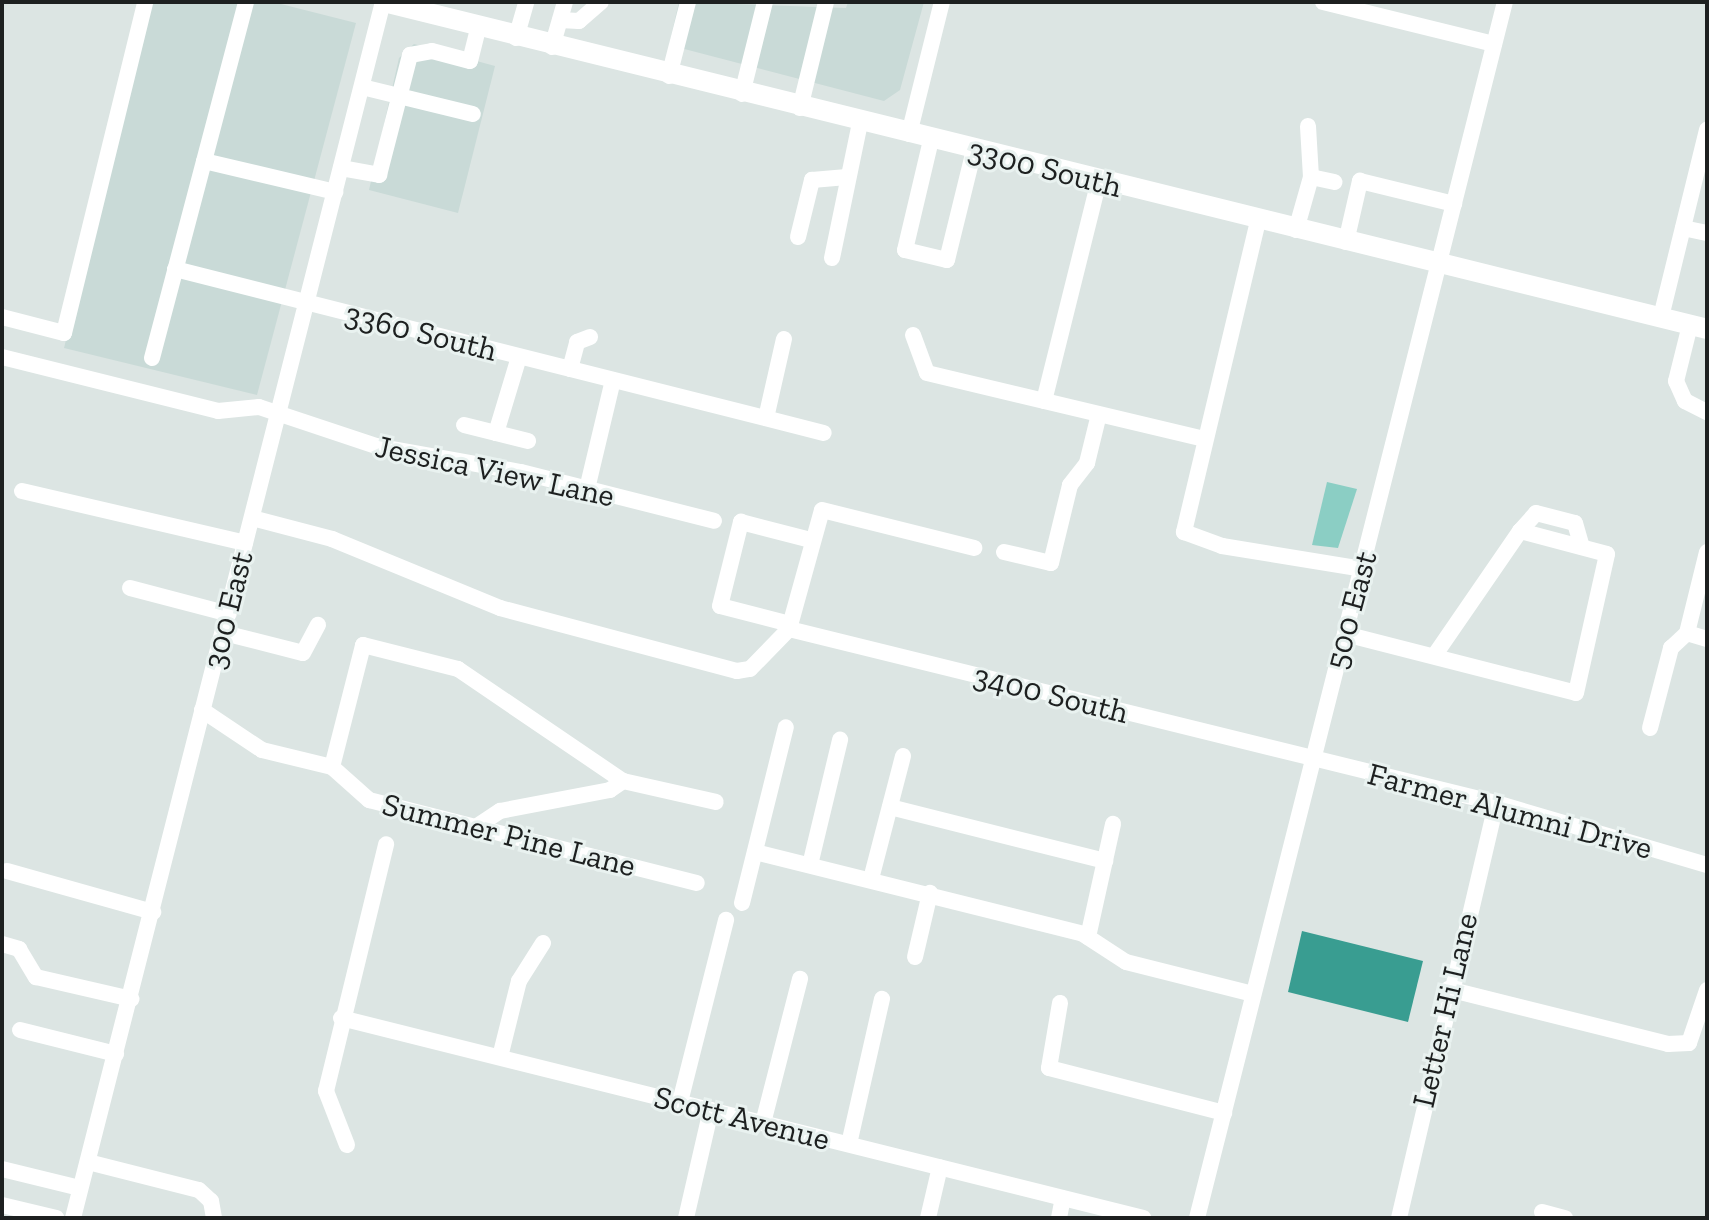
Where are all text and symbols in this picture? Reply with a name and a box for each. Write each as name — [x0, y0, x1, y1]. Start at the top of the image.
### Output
street label: 3300 South — [964, 130, 1126, 206]
street label: 3360 South — [341, 295, 501, 369]
street label: Jessica View Lane — [371, 427, 619, 515]
street label: 300 East — [195, 547, 261, 673]
street label: 500 East — [1317, 547, 1385, 673]
street label: 3400 South — [970, 656, 1132, 732]
street label: Farmer Alumni Drive — [1363, 754, 1657, 868]
street label: Summer Pine Lane — [378, 785, 640, 885]
street label: Letter Hi Lane — [1404, 909, 1486, 1111]
street label: Scott Avenue — [650, 1078, 834, 1158]

